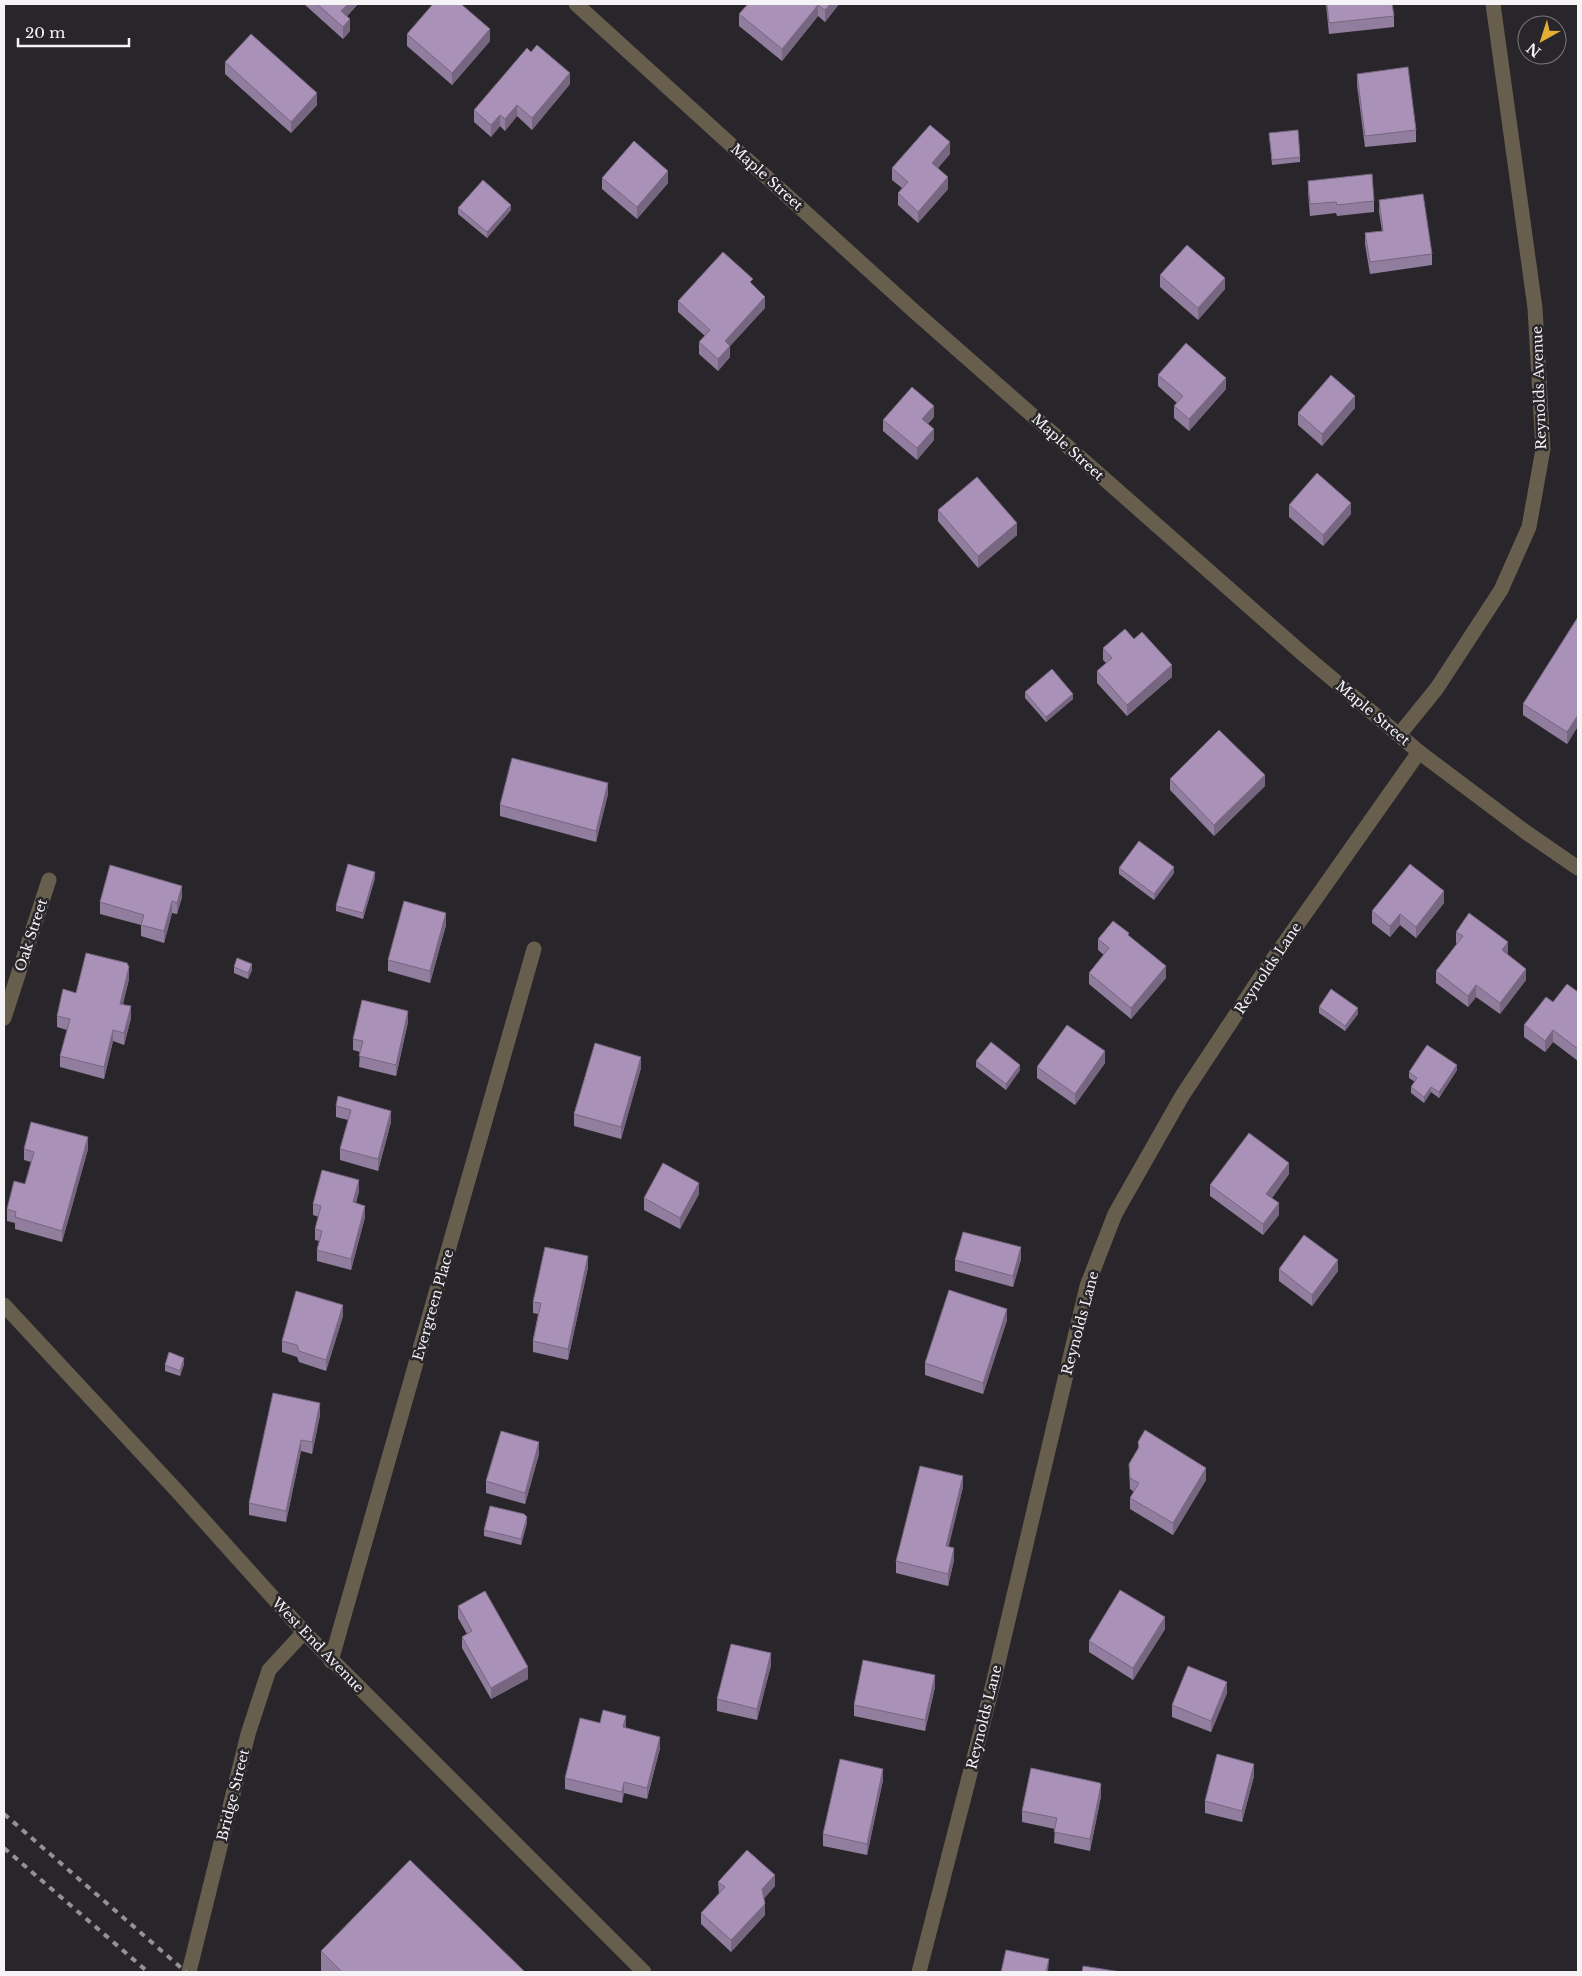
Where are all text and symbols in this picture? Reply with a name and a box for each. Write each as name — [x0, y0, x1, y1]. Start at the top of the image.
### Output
scale bar — [18, 15, 129, 47]
north arrow — [1517, 15, 1567, 65]
text: 20 m — [25, 23, 65, 42]
text: N — [1523, 39, 1545, 61]
street label: Maple Street — [727, 140, 807, 215]
street label: Reynolds Avenue — [1528, 326, 1550, 450]
street label: Maple Street — [1028, 410, 1108, 485]
street label: Maple Street — [1332, 677, 1414, 750]
street label: Oak Street — [11, 896, 51, 974]
street label: Reynolds Lane — [1231, 919, 1305, 1017]
street label: Evergreen Place — [409, 1247, 457, 1363]
street label: Reynolds Lane — [1058, 1269, 1102, 1377]
street label: West End Avenue — [267, 1593, 368, 1696]
street label: Reynolds Lane — [962, 1663, 1006, 1771]
street label: Bridge Street — [213, 1746, 253, 1843]

